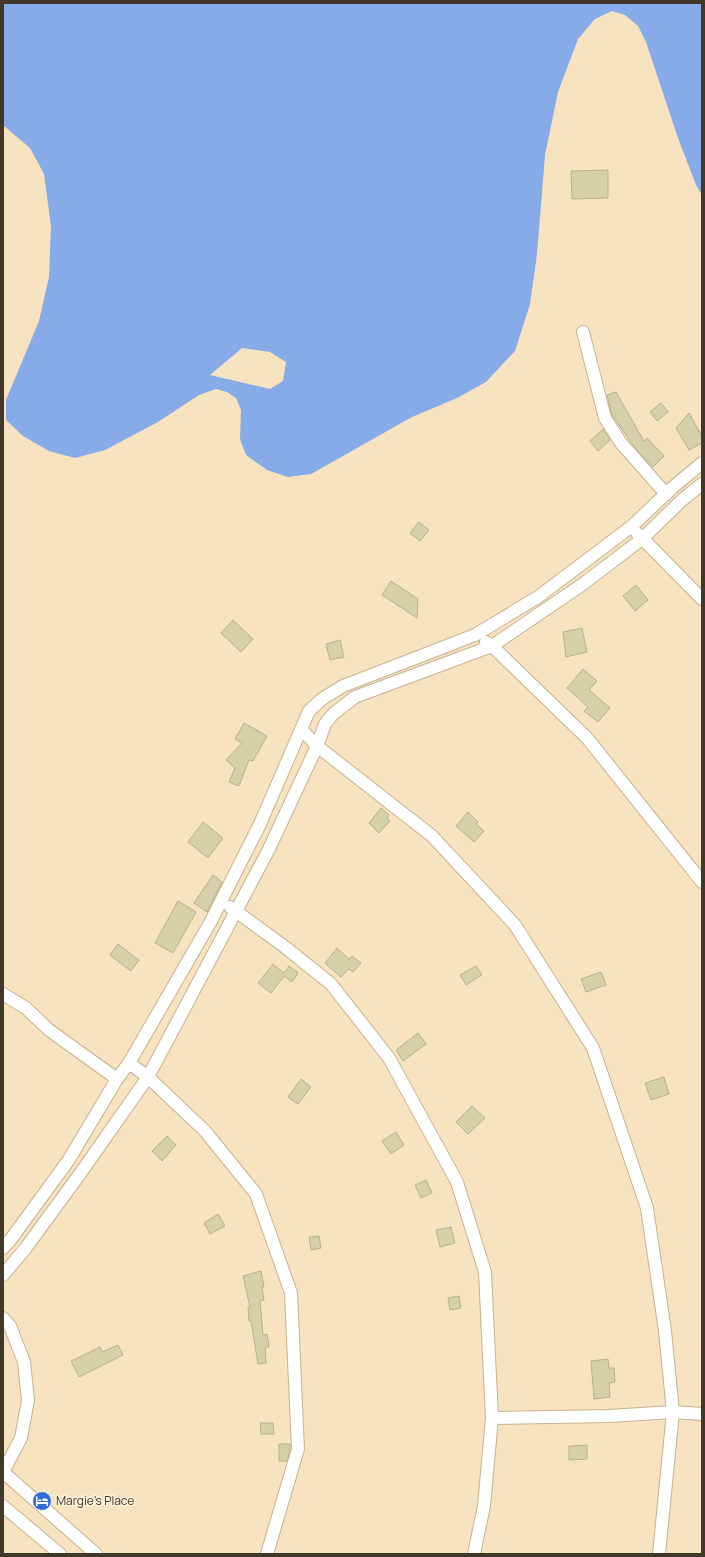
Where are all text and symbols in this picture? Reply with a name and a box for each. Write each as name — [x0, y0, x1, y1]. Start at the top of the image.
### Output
hotel icon: Margie's Place — [31, 1490, 53, 1512]
place label: Margie's Place — [56, 1492, 134, 1509]

